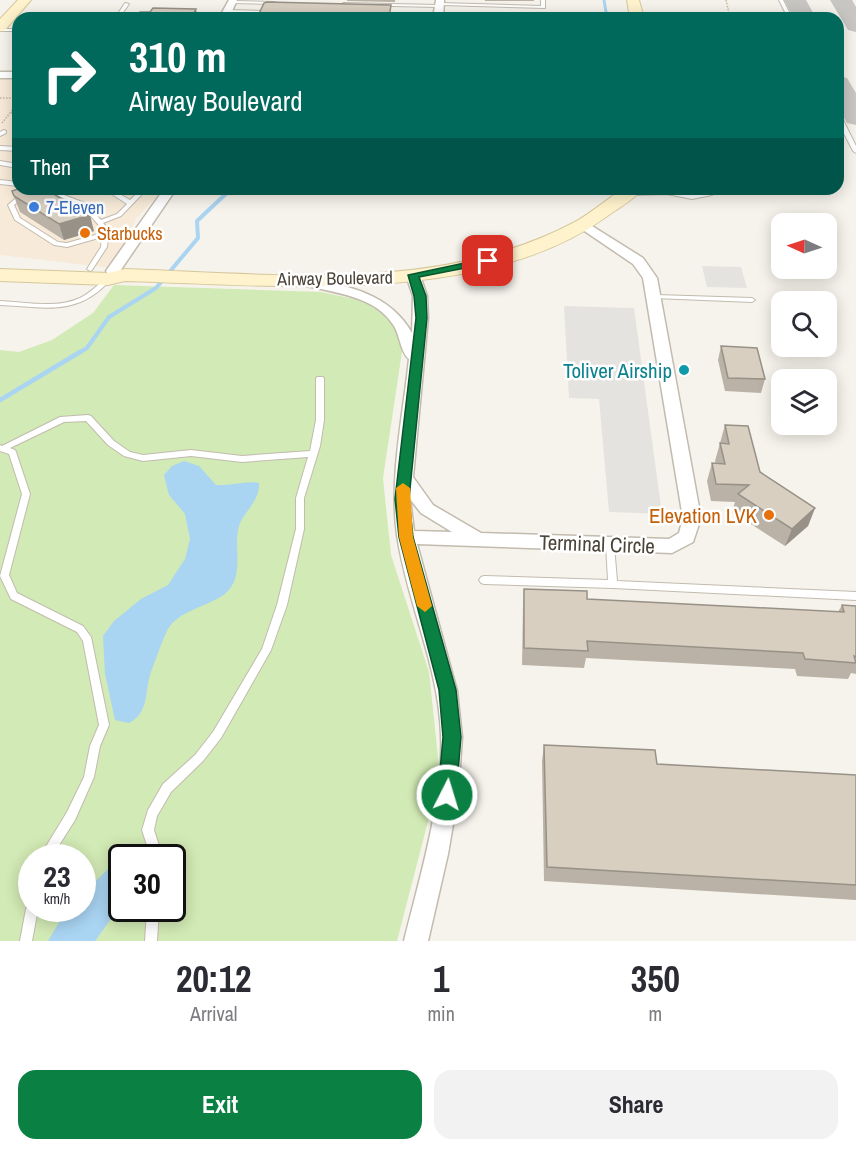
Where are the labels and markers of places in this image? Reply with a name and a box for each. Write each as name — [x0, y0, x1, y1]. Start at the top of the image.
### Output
place label: 7-Eleven — [46, 195, 104, 220]
marker: 7-Eleven — [27, 200, 41, 214]
place label: Starbucks — [97, 221, 163, 246]
marker: Starbucks — [78, 226, 92, 240]
pin — [462, 235, 513, 286]
place label: Toliver Airship — [563, 356, 672, 385]
marker: Toliver Airship — [677, 363, 691, 377]
place label: Elevation LVK — [649, 501, 757, 530]
marker: Elevation LVK — [762, 508, 776, 522]

